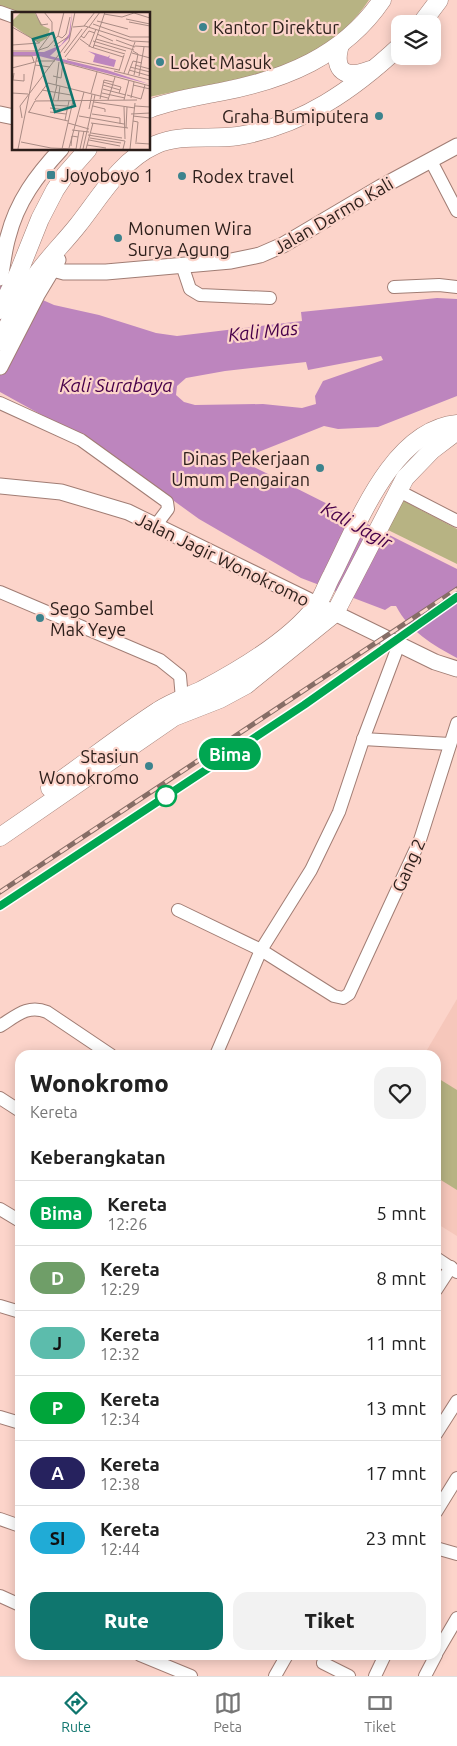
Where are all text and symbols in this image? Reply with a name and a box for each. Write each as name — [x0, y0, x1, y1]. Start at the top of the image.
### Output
inset map — [12, 12, 150, 150]
map controls — [391, 15, 441, 65]
button: layers — [391, 15, 441, 65]
place label: Kantor Direktur — [213, 17, 339, 37]
marker: Kantor Direktur — [197, 21, 209, 33]
place label: Loket Masuk — [170, 52, 272, 72]
marker: Loket Masuk — [154, 56, 166, 68]
place label: Graha Bumiputera — [222, 106, 369, 126]
marker: Graha Bumiputera — [373, 110, 385, 122]
place label: Joyoboyo 1 — [61, 165, 154, 185]
place label: Rodex travel — [192, 166, 294, 186]
marker: Joyoboyo 1 — [45, 169, 57, 181]
marker: Rodex travel — [176, 170, 188, 182]
street label: Jalan Darmo Kali — [270, 173, 396, 257]
place label: Monumen Wira Surya Agung — [128, 218, 252, 259]
marker: Monumen Wira Surya Agung — [112, 232, 124, 244]
water label: Kali Mas — [227, 316, 299, 346]
water label: Kali Surabaya — [60, 374, 172, 396]
place label: Dinas Pekerjaan Umum Pengairan — [171, 448, 310, 489]
marker: Dinas Pekerjaan Umum Pengairan — [314, 462, 326, 474]
water label: Kali Jagir — [318, 497, 397, 554]
street label: Jalan Jagir Wonokromo — [133, 508, 313, 610]
place label: Sego Sambel Mak Yeye — [50, 598, 154, 639]
marker: Sego Sambel Mak Yeye — [34, 612, 46, 624]
line badge: Bima — [195, 738, 265, 770]
text: Bima — [209, 744, 251, 764]
place label: Stasiun Wonokromo — [39, 746, 139, 787]
marker: Stasiun Wonokromo — [143, 760, 155, 772]
unlabelled marker — [155, 785, 177, 807]
street label: Gang 2 — [387, 835, 429, 895]
button: heart — [374, 1067, 426, 1119]
text: Wonokromo — [30, 1070, 169, 1097]
text: Kereta — [30, 1103, 78, 1121]
text: Keberangkatan — [30, 1146, 166, 1168]
text: Kereta — [107, 1193, 167, 1215]
text: 5 mnt — [376, 1202, 426, 1224]
text: Bima — [40, 1203, 82, 1223]
text: 12:26 — [107, 1215, 147, 1233]
text: Kereta — [100, 1258, 160, 1280]
text: 8 mnt — [376, 1267, 426, 1289]
text: D — [51, 1268, 64, 1288]
text: 12:29 — [100, 1280, 140, 1298]
text: Kereta — [100, 1323, 160, 1345]
text: 11 mnt — [366, 1332, 426, 1354]
text: J — [53, 1333, 62, 1353]
text: 12:32 — [100, 1345, 140, 1363]
text: Kereta — [100, 1388, 160, 1410]
text: 13 mnt — [366, 1397, 426, 1419]
text: P — [52, 1398, 63, 1418]
text: 12:34 — [100, 1410, 140, 1428]
text: Kereta — [100, 1453, 160, 1475]
text: 17 mnt — [366, 1462, 426, 1484]
text: A — [51, 1463, 64, 1483]
text: 12:38 — [100, 1475, 140, 1493]
text: Kereta — [100, 1518, 160, 1540]
text: 23 mnt — [366, 1527, 426, 1549]
text: SI — [50, 1528, 65, 1548]
text: 12:44 — [100, 1540, 140, 1558]
button: Rute — [30, 1592, 223, 1650]
button: Tiket — [233, 1592, 426, 1650]
tab: Rute — [61, 1689, 91, 1735]
tab: Peta — [213, 1689, 242, 1735]
tab: Tiket — [364, 1689, 396, 1735]

